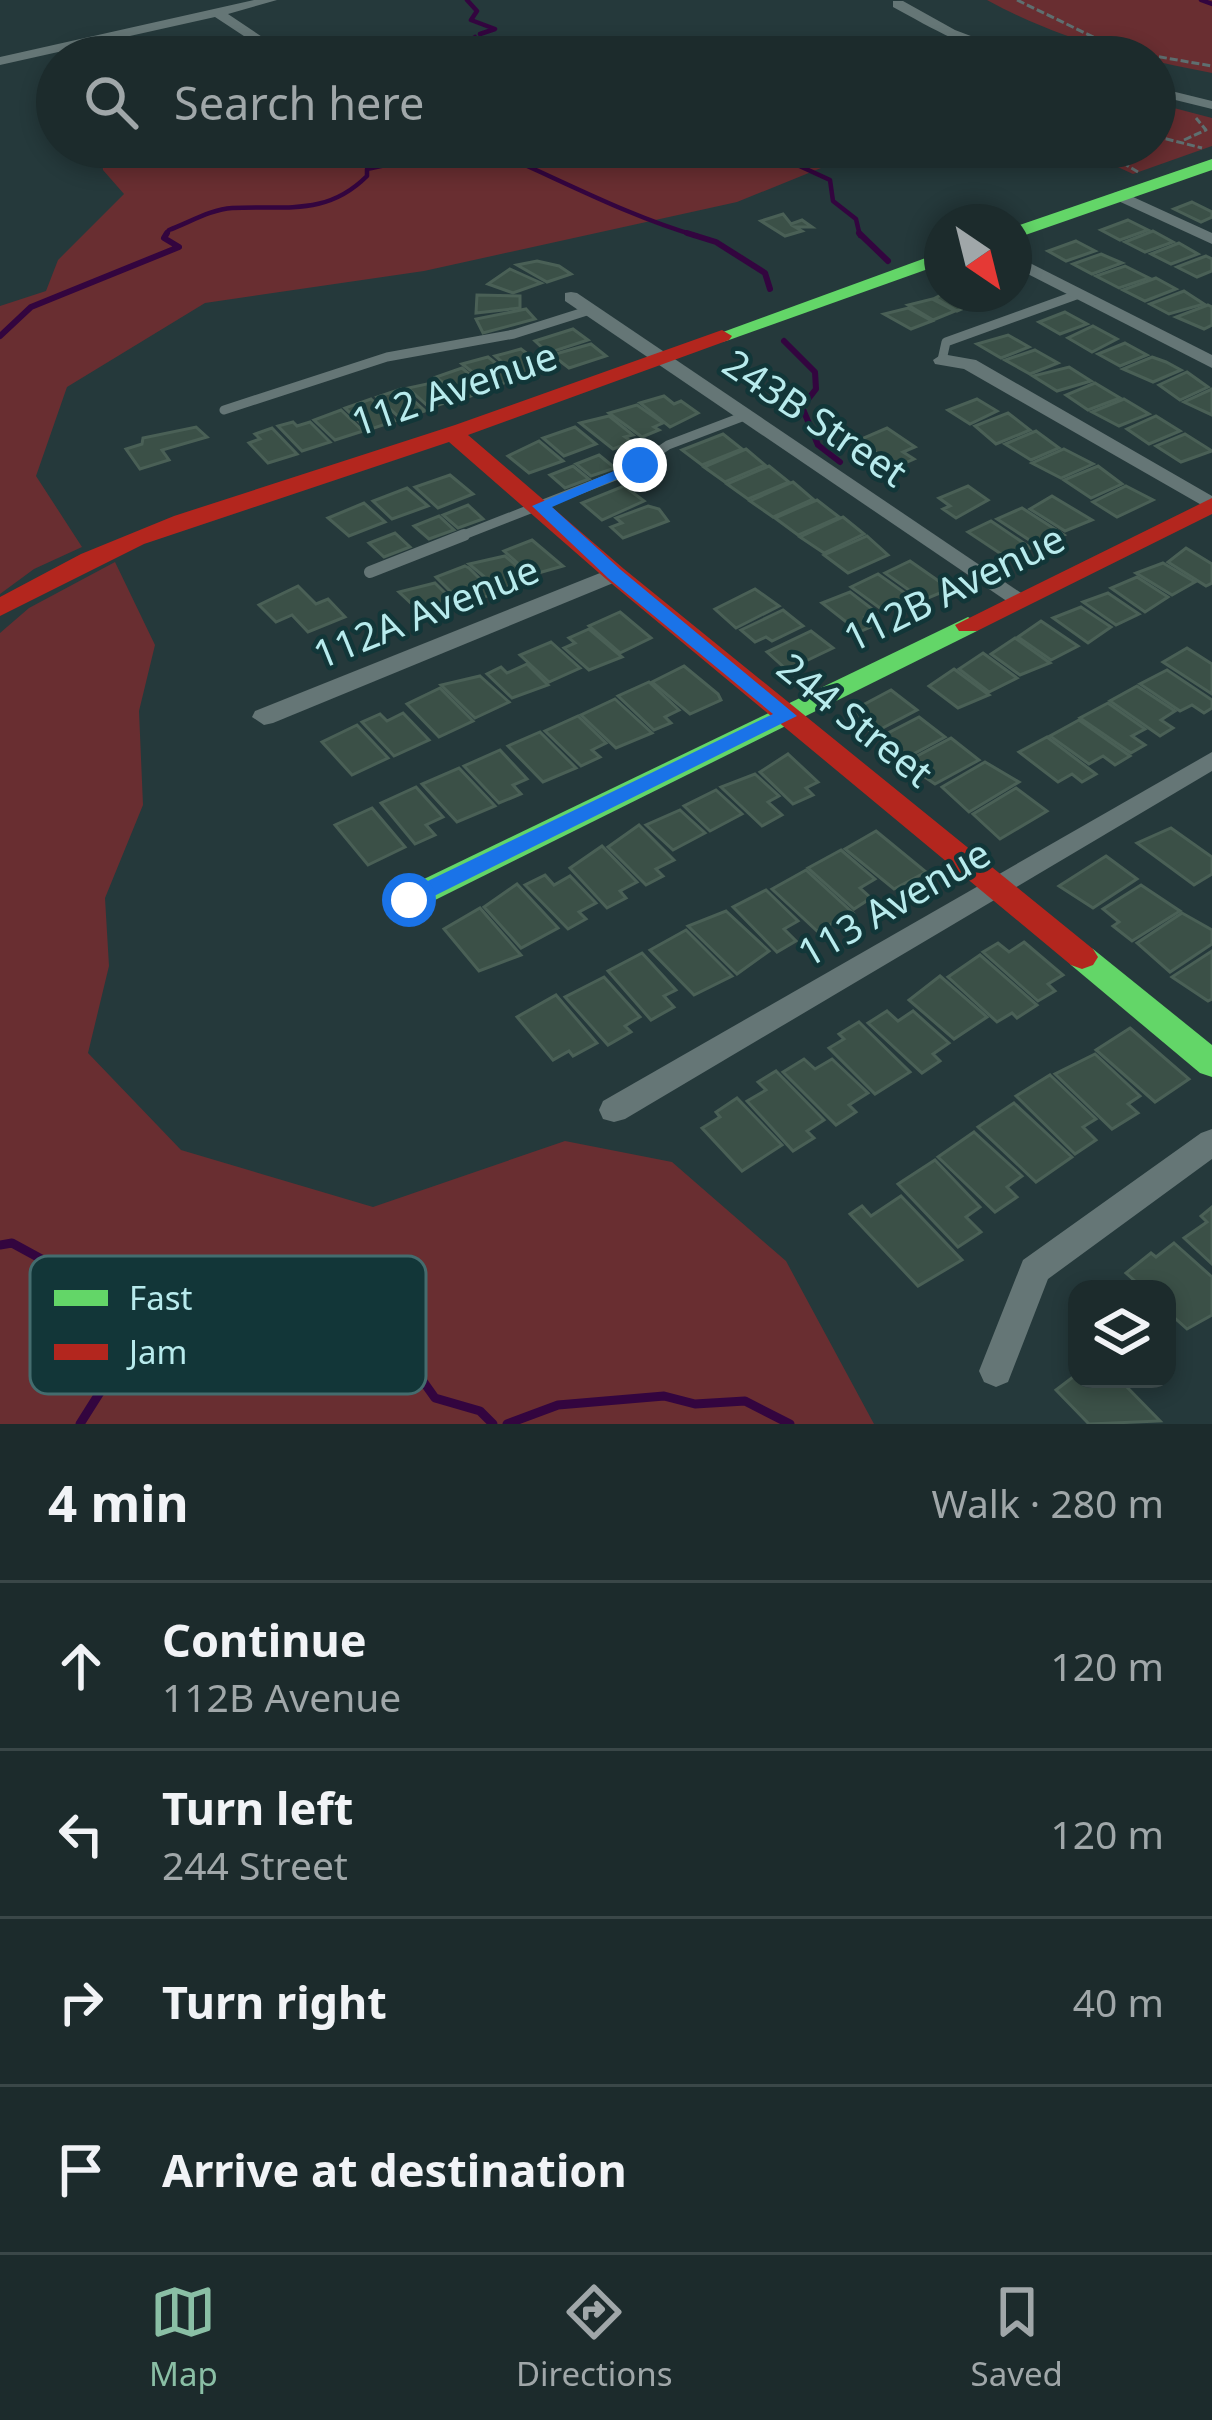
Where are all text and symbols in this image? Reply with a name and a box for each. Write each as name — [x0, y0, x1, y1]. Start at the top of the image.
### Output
search box — [36, 36, 1176, 168]
icon: search — [78, 69, 144, 135]
text: Search here — [174, 72, 424, 133]
north arrow — [924, 204, 1032, 312]
street label: 112 Avenue — [344, 328, 563, 447]
street label: 243B Street — [713, 336, 918, 498]
route end — [613, 438, 667, 492]
street label: 112B Avenue — [834, 510, 1073, 663]
street label: 112A Avenue — [305, 541, 546, 680]
street label: 244 Street — [767, 640, 945, 798]
street label: 113 Avenue — [787, 825, 999, 978]
route start — [382, 873, 436, 927]
legend — [30, 1256, 426, 1394]
text: Fast — [129, 1275, 192, 1320]
map controls — [1068, 1280, 1176, 1388]
button: layers — [1068, 1280, 1176, 1388]
text: Jam — [126, 1329, 187, 1374]
text: 4 min — [48, 1467, 189, 1537]
text: Walk · 280 m — [931, 1476, 1164, 1529]
text: Continue — [162, 1609, 367, 1670]
icon: ahead — [48, 1633, 114, 1699]
text: 120 m — [1050, 1639, 1164, 1692]
text: 112B Avenue — [162, 1670, 401, 1723]
text: Turn left — [162, 1777, 353, 1838]
icon: left — [48, 1801, 114, 1867]
text: 120 m — [1050, 1807, 1164, 1860]
text: 244 Street — [162, 1838, 348, 1891]
icon: right — [48, 1969, 114, 2035]
text: Turn right — [162, 1971, 387, 2032]
text: 40 m — [1073, 1975, 1164, 2028]
icon: arrive — [48, 2137, 114, 2203]
text: Arrive at destination — [162, 2139, 627, 2200]
tab: Map — [149, 2279, 218, 2396]
tab: Directions — [516, 2279, 673, 2396]
tab: Saved — [971, 2279, 1063, 2396]

